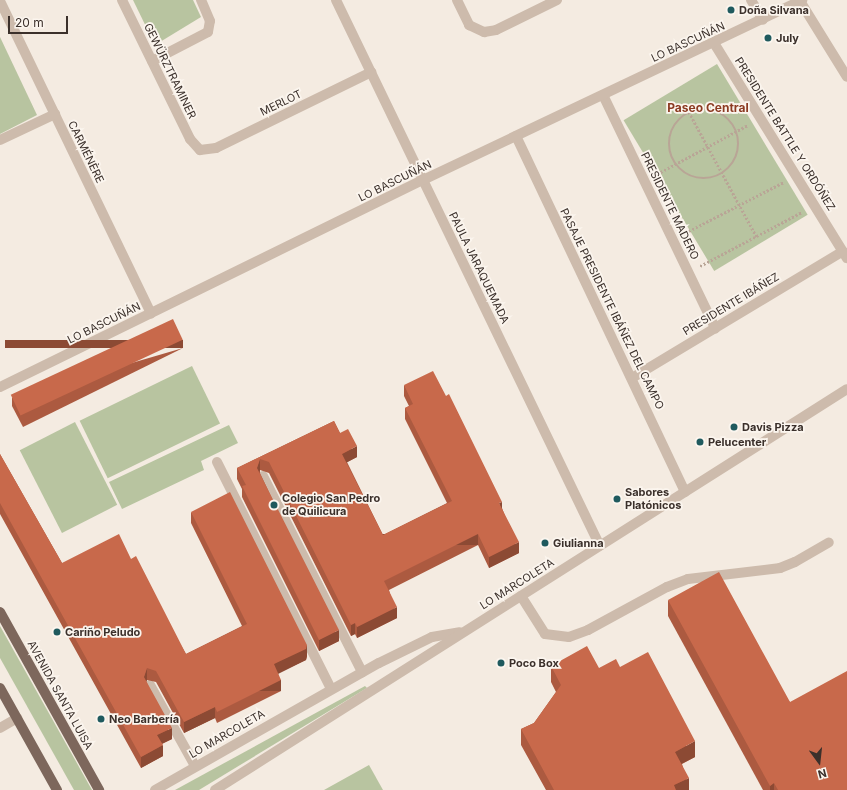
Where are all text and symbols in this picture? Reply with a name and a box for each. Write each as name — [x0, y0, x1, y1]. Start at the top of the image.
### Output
place label: Doña Silvana — [739, 3, 809, 17]
marker: Doña Silvana — [726, 5, 736, 15]
scale bar — [10, 8, 70, 34]
text: 20 m — [15, 15, 44, 30]
street label: LO BASCUÑÁN — [649, 19, 727, 65]
street label: GEWÜRZTRAMINER — [141, 21, 199, 121]
place label: July — [776, 31, 799, 45]
marker: July — [763, 33, 773, 43]
street label: PRESIDENTE BATTLE Y ORDÓÑEZ — [732, 55, 838, 213]
street label: MERLOT — [258, 87, 304, 119]
district label: Paseo Central — [667, 101, 749, 115]
street label: CARMÉNÈRE — [65, 119, 107, 185]
street label: PRESIDENTE MADERO — [638, 150, 702, 262]
street label: LO BASCUÑÁN — [356, 158, 434, 204]
street label: PASAJE PRESIDENTE IBÁÑEZ DEL CAMPO — [557, 206, 667, 412]
street label: PAULA JARAQUEMADA — [446, 210, 512, 326]
street label: PRESIDENTE IBÁÑEZ — [680, 270, 782, 338]
street label: LO BASCUÑÁN — [65, 300, 143, 346]
place label: Davis Pizza — [742, 420, 804, 434]
marker: Davis Pizza — [729, 422, 739, 432]
place label: Pelucenter — [708, 435, 766, 449]
marker: Pelucenter — [695, 437, 705, 447]
place label: Sabores Platónicos — [625, 486, 681, 512]
place label: Colegio San Pedro de Quilicura — [282, 492, 380, 518]
marker: Sabores Platónicos — [612, 494, 622, 504]
marker: Colegio San Pedro de Quilicura — [269, 500, 279, 510]
place label: Giulianna — [553, 536, 604, 550]
marker: Giulianna — [540, 538, 550, 548]
street label: LO MARCOLETA — [477, 556, 557, 612]
place label: Cariño Peludo — [65, 625, 140, 639]
marker: Cariño Peludo — [52, 627, 62, 637]
street label: AVENIDA SANTA LUISA — [25, 638, 95, 752]
place label: Poco Box — [509, 656, 559, 670]
marker: Poco Box — [496, 658, 506, 668]
street label: LO MARCOLETA — [187, 707, 267, 761]
place label: Neo Barbería — [109, 712, 179, 726]
marker: Neo Barbería — [96, 714, 106, 724]
north arrow — [799, 742, 839, 782]
text: N — [816, 766, 828, 781]

